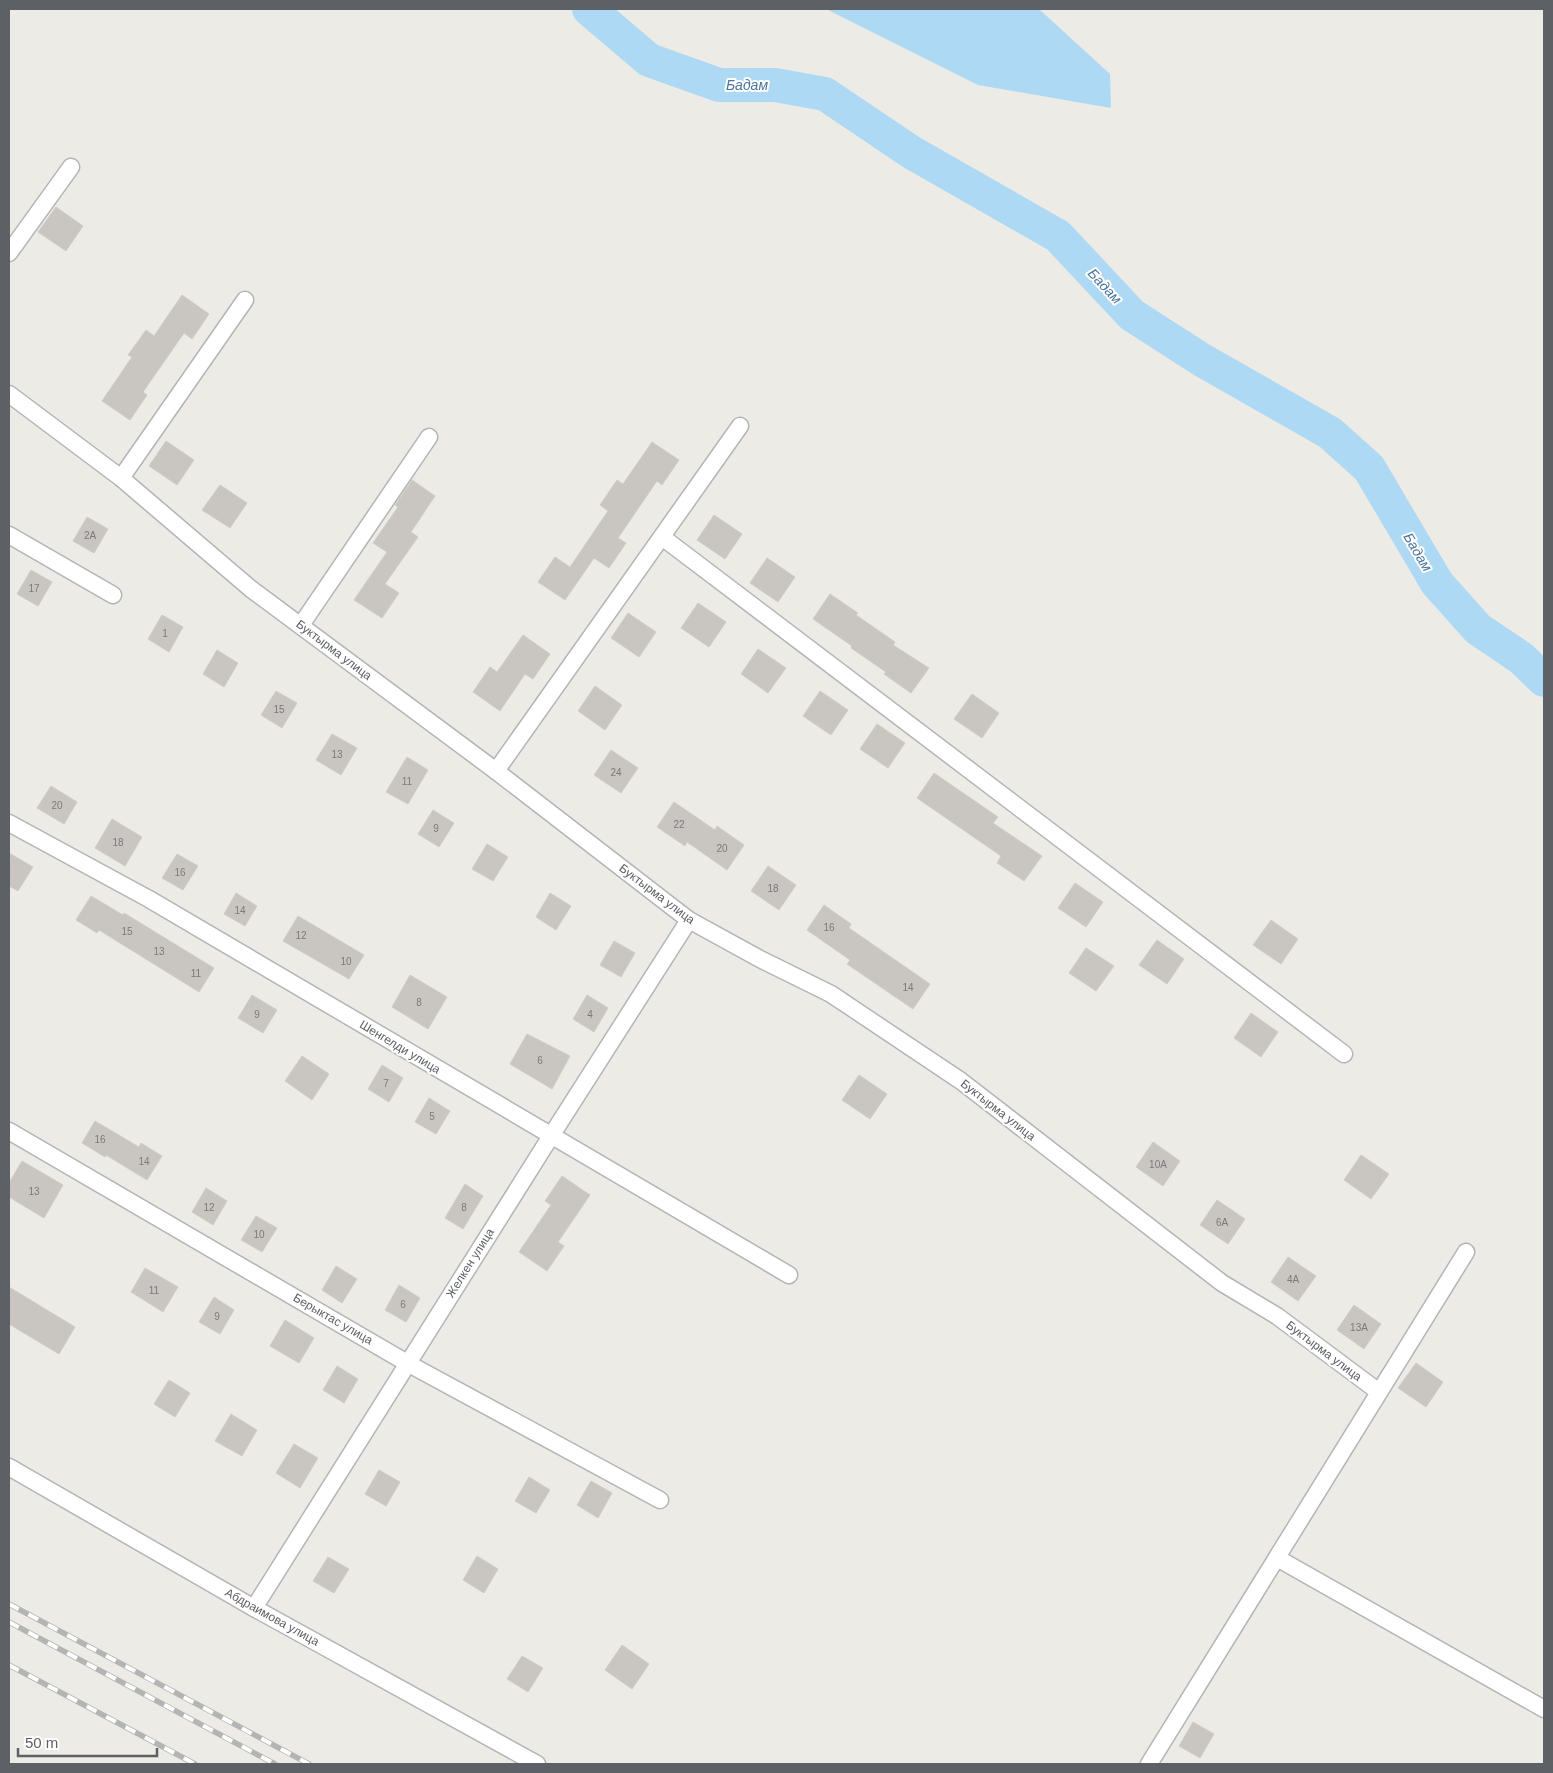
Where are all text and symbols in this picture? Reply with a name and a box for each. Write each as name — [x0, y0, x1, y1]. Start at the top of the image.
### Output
water label: Бадам — [726, 77, 768, 93]
water label: Бадам — [1085, 265, 1125, 307]
house number: 2А — [84, 530, 96, 541]
water label: Бадам — [1400, 530, 1436, 574]
house number: 17 — [28, 583, 40, 594]
street label: Буктырма улица — [293, 617, 375, 683]
house number: 1 — [162, 628, 168, 639]
house number: 15 — [273, 704, 285, 715]
house number: 13 — [331, 749, 343, 760]
house number: 24 — [610, 767, 622, 778]
house number: 11 — [402, 776, 413, 787]
house number: 20 — [51, 800, 63, 811]
house number: 22 — [673, 819, 685, 830]
house number: 9 — [433, 823, 439, 834]
house number: 18 — [112, 837, 124, 848]
house number: 20 — [716, 843, 728, 854]
street label: Буктырма улица — [616, 861, 698, 927]
house number: 16 — [174, 867, 186, 878]
house number: 18 — [767, 883, 779, 894]
house number: 14 — [234, 905, 246, 916]
house number: 16 — [823, 922, 835, 933]
house number: 15 — [121, 926, 133, 937]
house number: 12 — [295, 930, 307, 941]
house number: 13 — [153, 946, 165, 957]
house number: 10 — [340, 956, 352, 967]
house number: 11 — [191, 968, 202, 979]
house number: 14 — [902, 982, 914, 993]
house number: 8 — [416, 997, 422, 1008]
house number: 9 — [254, 1009, 260, 1020]
house number: 4 — [587, 1009, 593, 1020]
street label: Шенгелди улица — [357, 1017, 443, 1077]
house number: 6 — [537, 1055, 543, 1066]
street label: Буктырма улица — [958, 1076, 1038, 1144]
house number: 7 — [383, 1078, 389, 1089]
house number: 5 — [429, 1111, 435, 1122]
house number: 16 — [94, 1134, 106, 1145]
house number: 14 — [138, 1156, 150, 1167]
house number: 10А — [1149, 1159, 1167, 1170]
house number: 13 — [28, 1186, 40, 1197]
house number: 12 — [203, 1202, 215, 1213]
house number: 8 — [461, 1202, 467, 1213]
house number: 6А — [1216, 1217, 1228, 1228]
street label: Желкен улица — [443, 1225, 497, 1300]
house number: 10 — [253, 1229, 265, 1240]
house number: 4А — [1287, 1274, 1299, 1285]
house number: 11 — [149, 1285, 160, 1296]
street label: Берыктас улица — [291, 1291, 376, 1348]
house number: 6 — [400, 1299, 406, 1310]
house number: 9 — [214, 1311, 220, 1322]
street label: Буктырма улица — [1283, 1318, 1365, 1384]
house number: 13А — [1350, 1322, 1368, 1333]
street label: Абдраимова улица — [222, 1585, 322, 1649]
scale bar — [18, 1726, 156, 1758]
text: 50 m — [25, 1734, 58, 1751]

